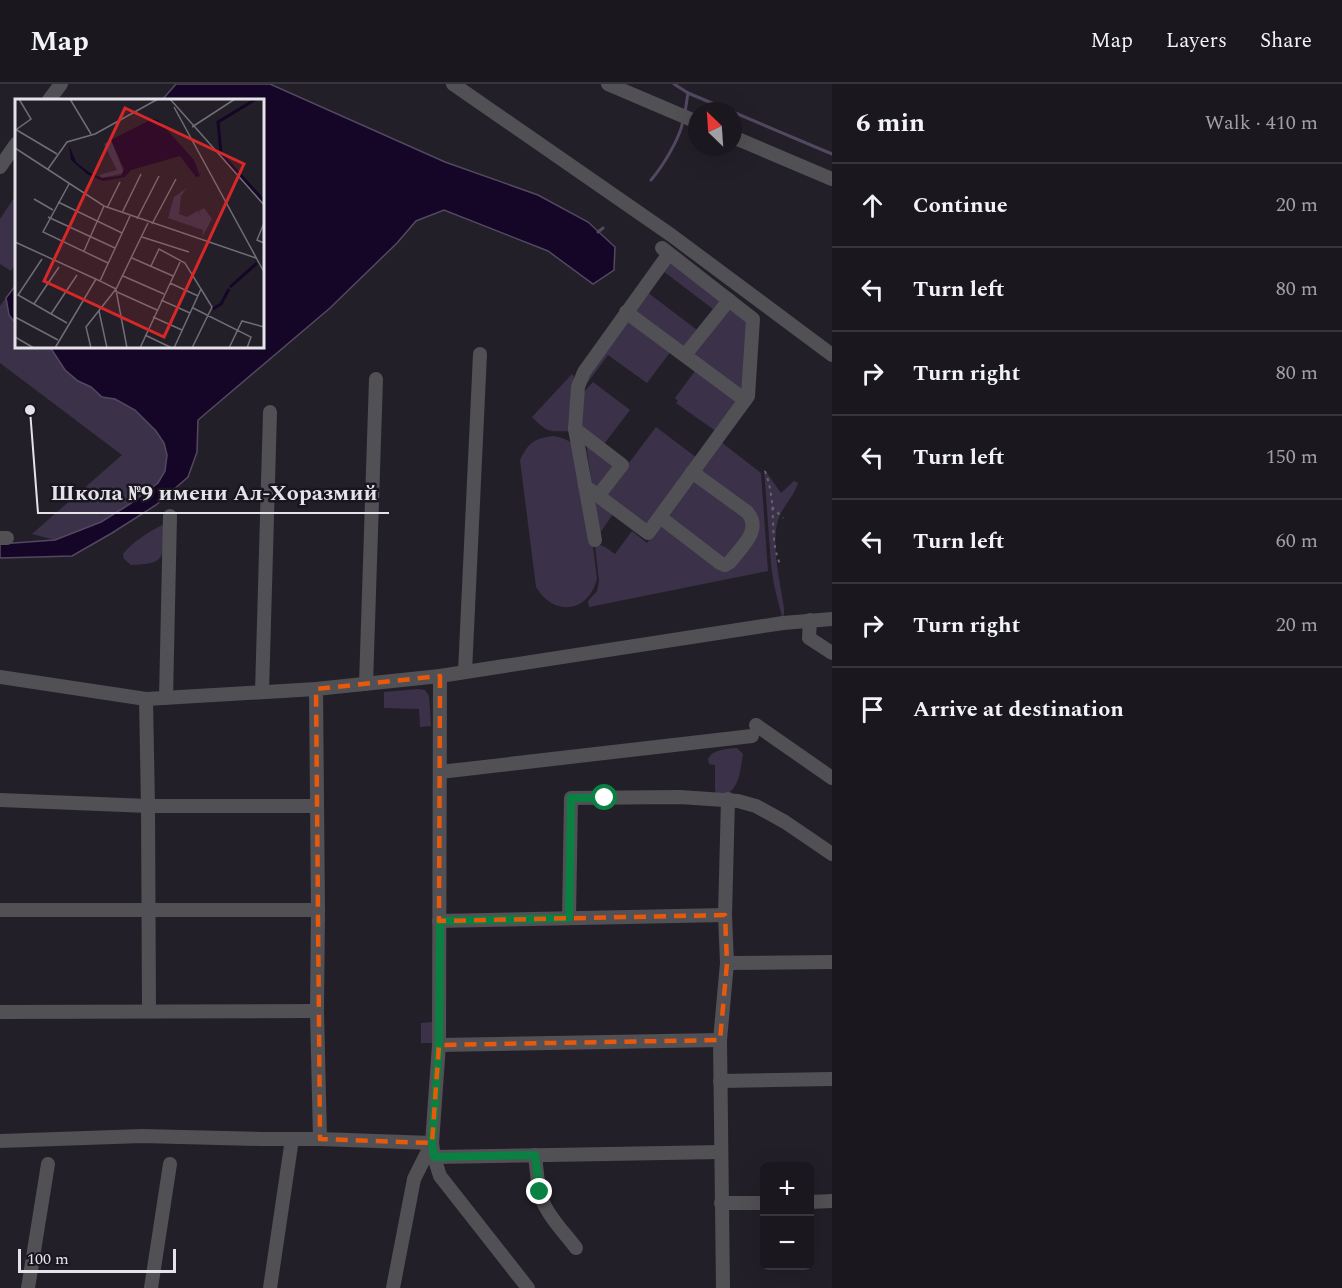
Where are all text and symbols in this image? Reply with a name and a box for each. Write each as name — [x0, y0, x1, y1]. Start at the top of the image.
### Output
text: Map — [30, 20, 89, 63]
text: Map — [1091, 25, 1133, 57]
text: Layers — [1166, 25, 1227, 57]
text: Share — [1260, 25, 1312, 57]
inset map — [15, 99, 264, 348]
north arrow — [688, 102, 742, 156]
text: 6 min — [856, 103, 925, 143]
text: Walk · 410 m — [1205, 108, 1318, 138]
icon: ahead — [856, 189, 889, 222]
text: Continue — [913, 189, 1008, 222]
text: 20 m — [1276, 190, 1318, 220]
icon: left — [856, 273, 889, 306]
text: Turn left — [913, 273, 1005, 306]
text: 80 m — [1276, 274, 1318, 304]
icon: right — [856, 357, 889, 390]
text: Turn right — [913, 357, 1020, 390]
text: 80 m — [1276, 358, 1318, 388]
icon: left — [856, 441, 889, 474]
text: Turn left — [913, 441, 1005, 474]
text: 150 m — [1266, 442, 1318, 472]
callout: Школа №9 имени Ал-Хоразмий — [38, 473, 389, 513]
text: Школа №9 имени Ал-Хоразмий — [51, 477, 377, 510]
icon: left — [856, 525, 889, 558]
text: Turn left — [913, 525, 1005, 558]
text: 60 m — [1276, 526, 1318, 556]
icon: right — [856, 609, 889, 642]
text: Turn right — [913, 609, 1020, 642]
text: 20 m — [1276, 610, 1318, 640]
icon: arrive — [856, 693, 889, 726]
text: Arrive at destination — [913, 693, 1124, 726]
route start — [591, 784, 617, 810]
map controls — [760, 1162, 814, 1270]
button: + — [760, 1162, 814, 1216]
route end — [526, 1178, 552, 1204]
button: − — [760, 1216, 814, 1270]
scale bar — [18, 1246, 176, 1274]
text: 100 m — [27, 1247, 69, 1271]

